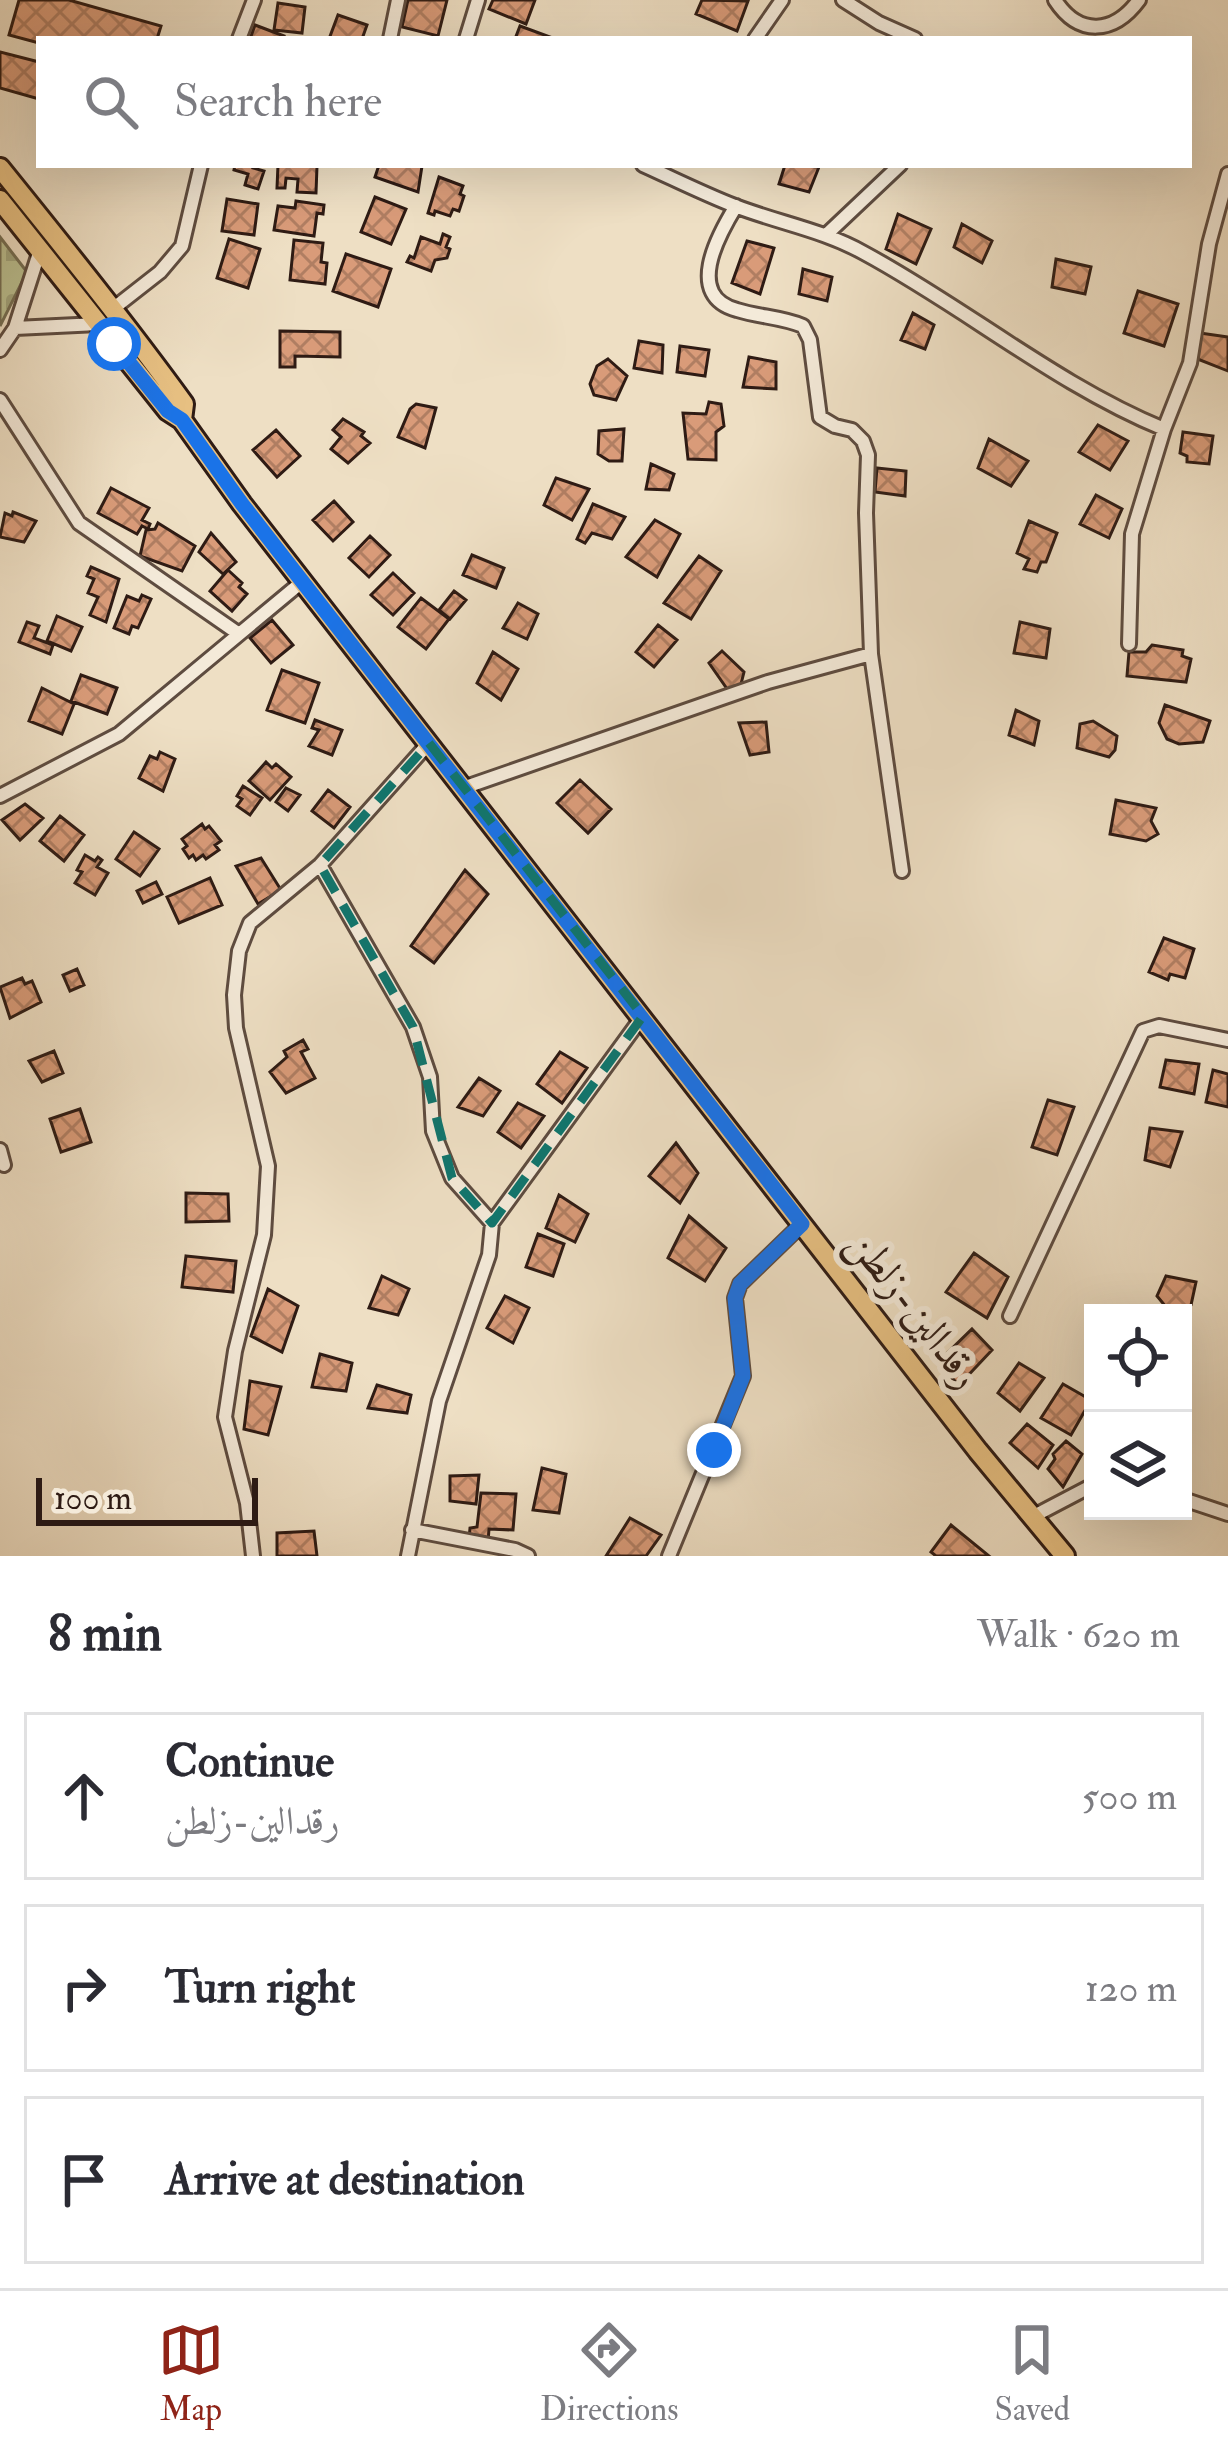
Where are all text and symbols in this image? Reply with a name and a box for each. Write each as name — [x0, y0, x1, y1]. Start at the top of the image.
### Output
search box — [36, 36, 1192, 168]
icon: search — [78, 69, 144, 135]
text: Search here — [174, 74, 382, 130]
route start — [87, 317, 141, 371]
street label: رقدالين-زلطن — [835, 1219, 992, 1400]
map controls — [1084, 1304, 1192, 1520]
button: locate — [1084, 1304, 1192, 1412]
button: layers — [1084, 1412, 1192, 1520]
route end — [687, 1423, 741, 1477]
scale bar — [36, 1472, 258, 1525]
text: 100 m — [54, 1478, 132, 1519]
text: 8 min — [48, 1602, 162, 1666]
text: Walk · 620 m — [977, 1610, 1180, 1659]
text: Continue — [165, 1734, 334, 1790]
icon: ahead — [51, 1763, 117, 1829]
text: 500 m — [1082, 1772, 1177, 1821]
text: رقدالين-زلطن — [165, 1797, 340, 1846]
icon: right — [51, 1955, 117, 2021]
text: Turn right — [165, 1960, 355, 2016]
text: 120 m — [1085, 1964, 1177, 2013]
icon: arrive — [51, 2147, 117, 2213]
text: Arrive at destination — [165, 2152, 525, 2208]
tab: Map — [158, 2317, 224, 2430]
tab: Directions — [540, 2317, 679, 2430]
tab: Saved — [995, 2317, 1070, 2430]

